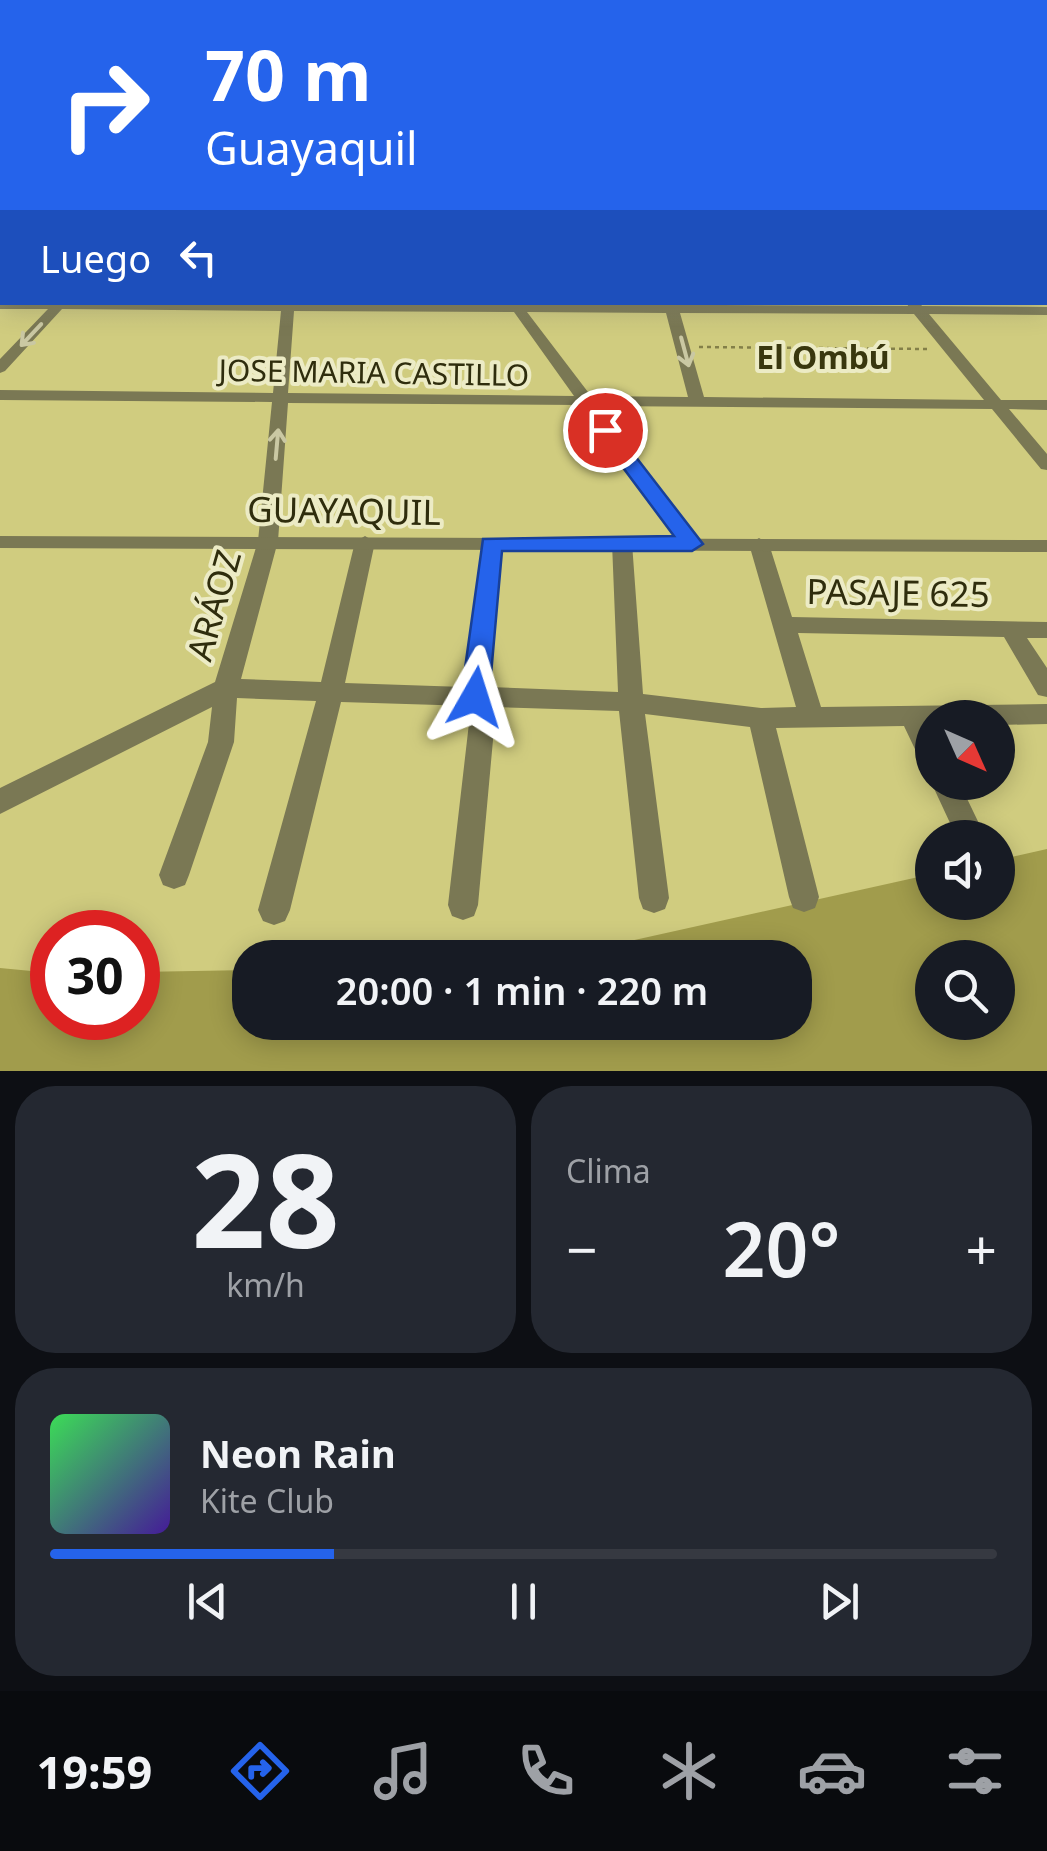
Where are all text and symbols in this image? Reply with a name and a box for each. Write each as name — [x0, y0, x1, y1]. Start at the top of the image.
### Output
text: 70 m — [205, 26, 372, 122]
icon: right — [40, 40, 170, 170]
text: Guayaquil — [205, 117, 418, 178]
icon: left — [171, 230, 226, 285]
text: Luego — [40, 232, 151, 284]
one-way arrow — [19, 323, 43, 347]
district label: El Ombú — [756, 335, 890, 378]
one-way arrow — [676, 336, 695, 367]
street label: JOSE MARIA CASTILLO — [215, 349, 530, 395]
pin — [563, 388, 648, 473]
icon: arrive — [578, 403, 633, 458]
one-way arrow — [268, 428, 287, 460]
street label: GUAYAQUIL — [247, 485, 441, 535]
street label: ARÁOZ — [175, 544, 251, 666]
street label: PASAJE 625 — [806, 567, 990, 617]
position arrow — [423, 645, 527, 749]
north arrow — [915, 700, 1015, 800]
map controls — [915, 700, 1015, 1040]
button: sound — [915, 820, 1015, 920]
speed limit sign: 30 — [30, 910, 160, 1040]
button: search — [915, 940, 1015, 1040]
text: 20:00 · 1 min · 220 m — [336, 964, 708, 1016]
text: 28 — [191, 1109, 340, 1286]
text: Clima — [566, 1149, 651, 1192]
text: 20° — [723, 1197, 840, 1299]
text: − — [566, 1211, 597, 1286]
text: + — [966, 1211, 997, 1286]
text: km/h — [226, 1263, 305, 1306]
text: Neon Rain — [200, 1427, 396, 1479]
text: Kite Club — [200, 1479, 334, 1522]
icon: previous — [180, 1574, 235, 1629]
icon: pause — [496, 1574, 551, 1629]
icon: next — [812, 1574, 867, 1629]
icon: directions — [225, 1736, 295, 1806]
icon: music — [368, 1736, 438, 1806]
icon: phone — [511, 1736, 581, 1806]
icon: climate — [654, 1736, 724, 1806]
icon: car — [797, 1736, 867, 1806]
icon: filters — [940, 1736, 1010, 1806]
text: 19:59 — [37, 1741, 152, 1802]

